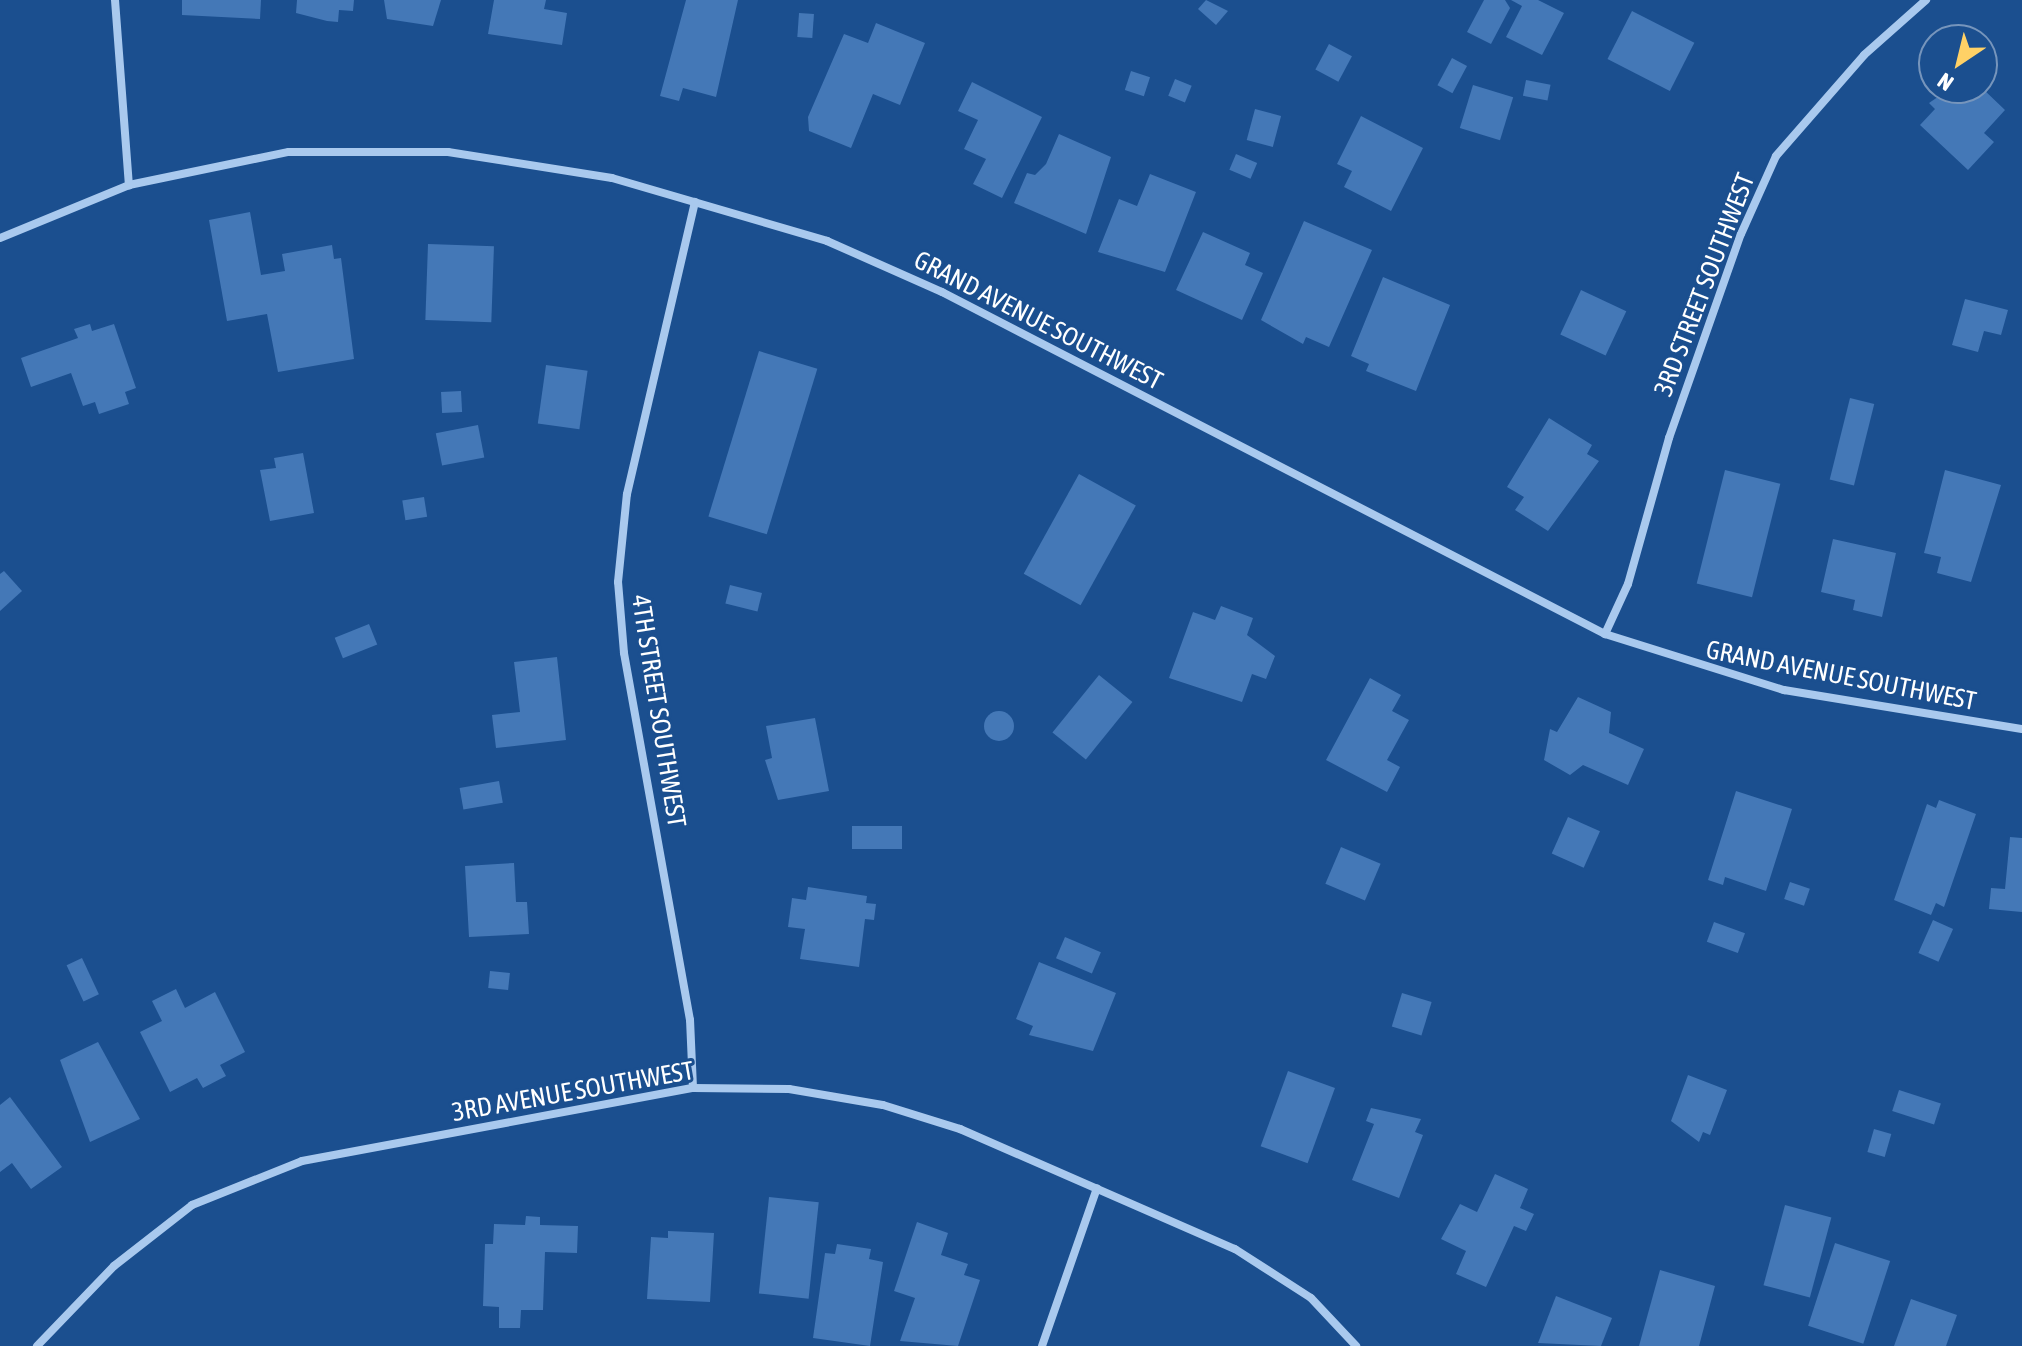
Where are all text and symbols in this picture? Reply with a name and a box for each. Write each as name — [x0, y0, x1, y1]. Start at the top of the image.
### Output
north arrow — [1918, 24, 1998, 104]
text: N — [1933, 68, 1958, 96]
street label: 3RD STREET SOUTHWEST — [1648, 169, 1762, 401]
street label: GRAND AVENUE SOUTHWEST — [909, 245, 1167, 397]
street label: 4TH STREET SOUTHWEST — [624, 593, 692, 829]
street label: GRAND AVENUE SOUTHWEST — [1703, 634, 1979, 718]
street label: 3RD AVENUE SOUTHWEST — [450, 1055, 696, 1129]

